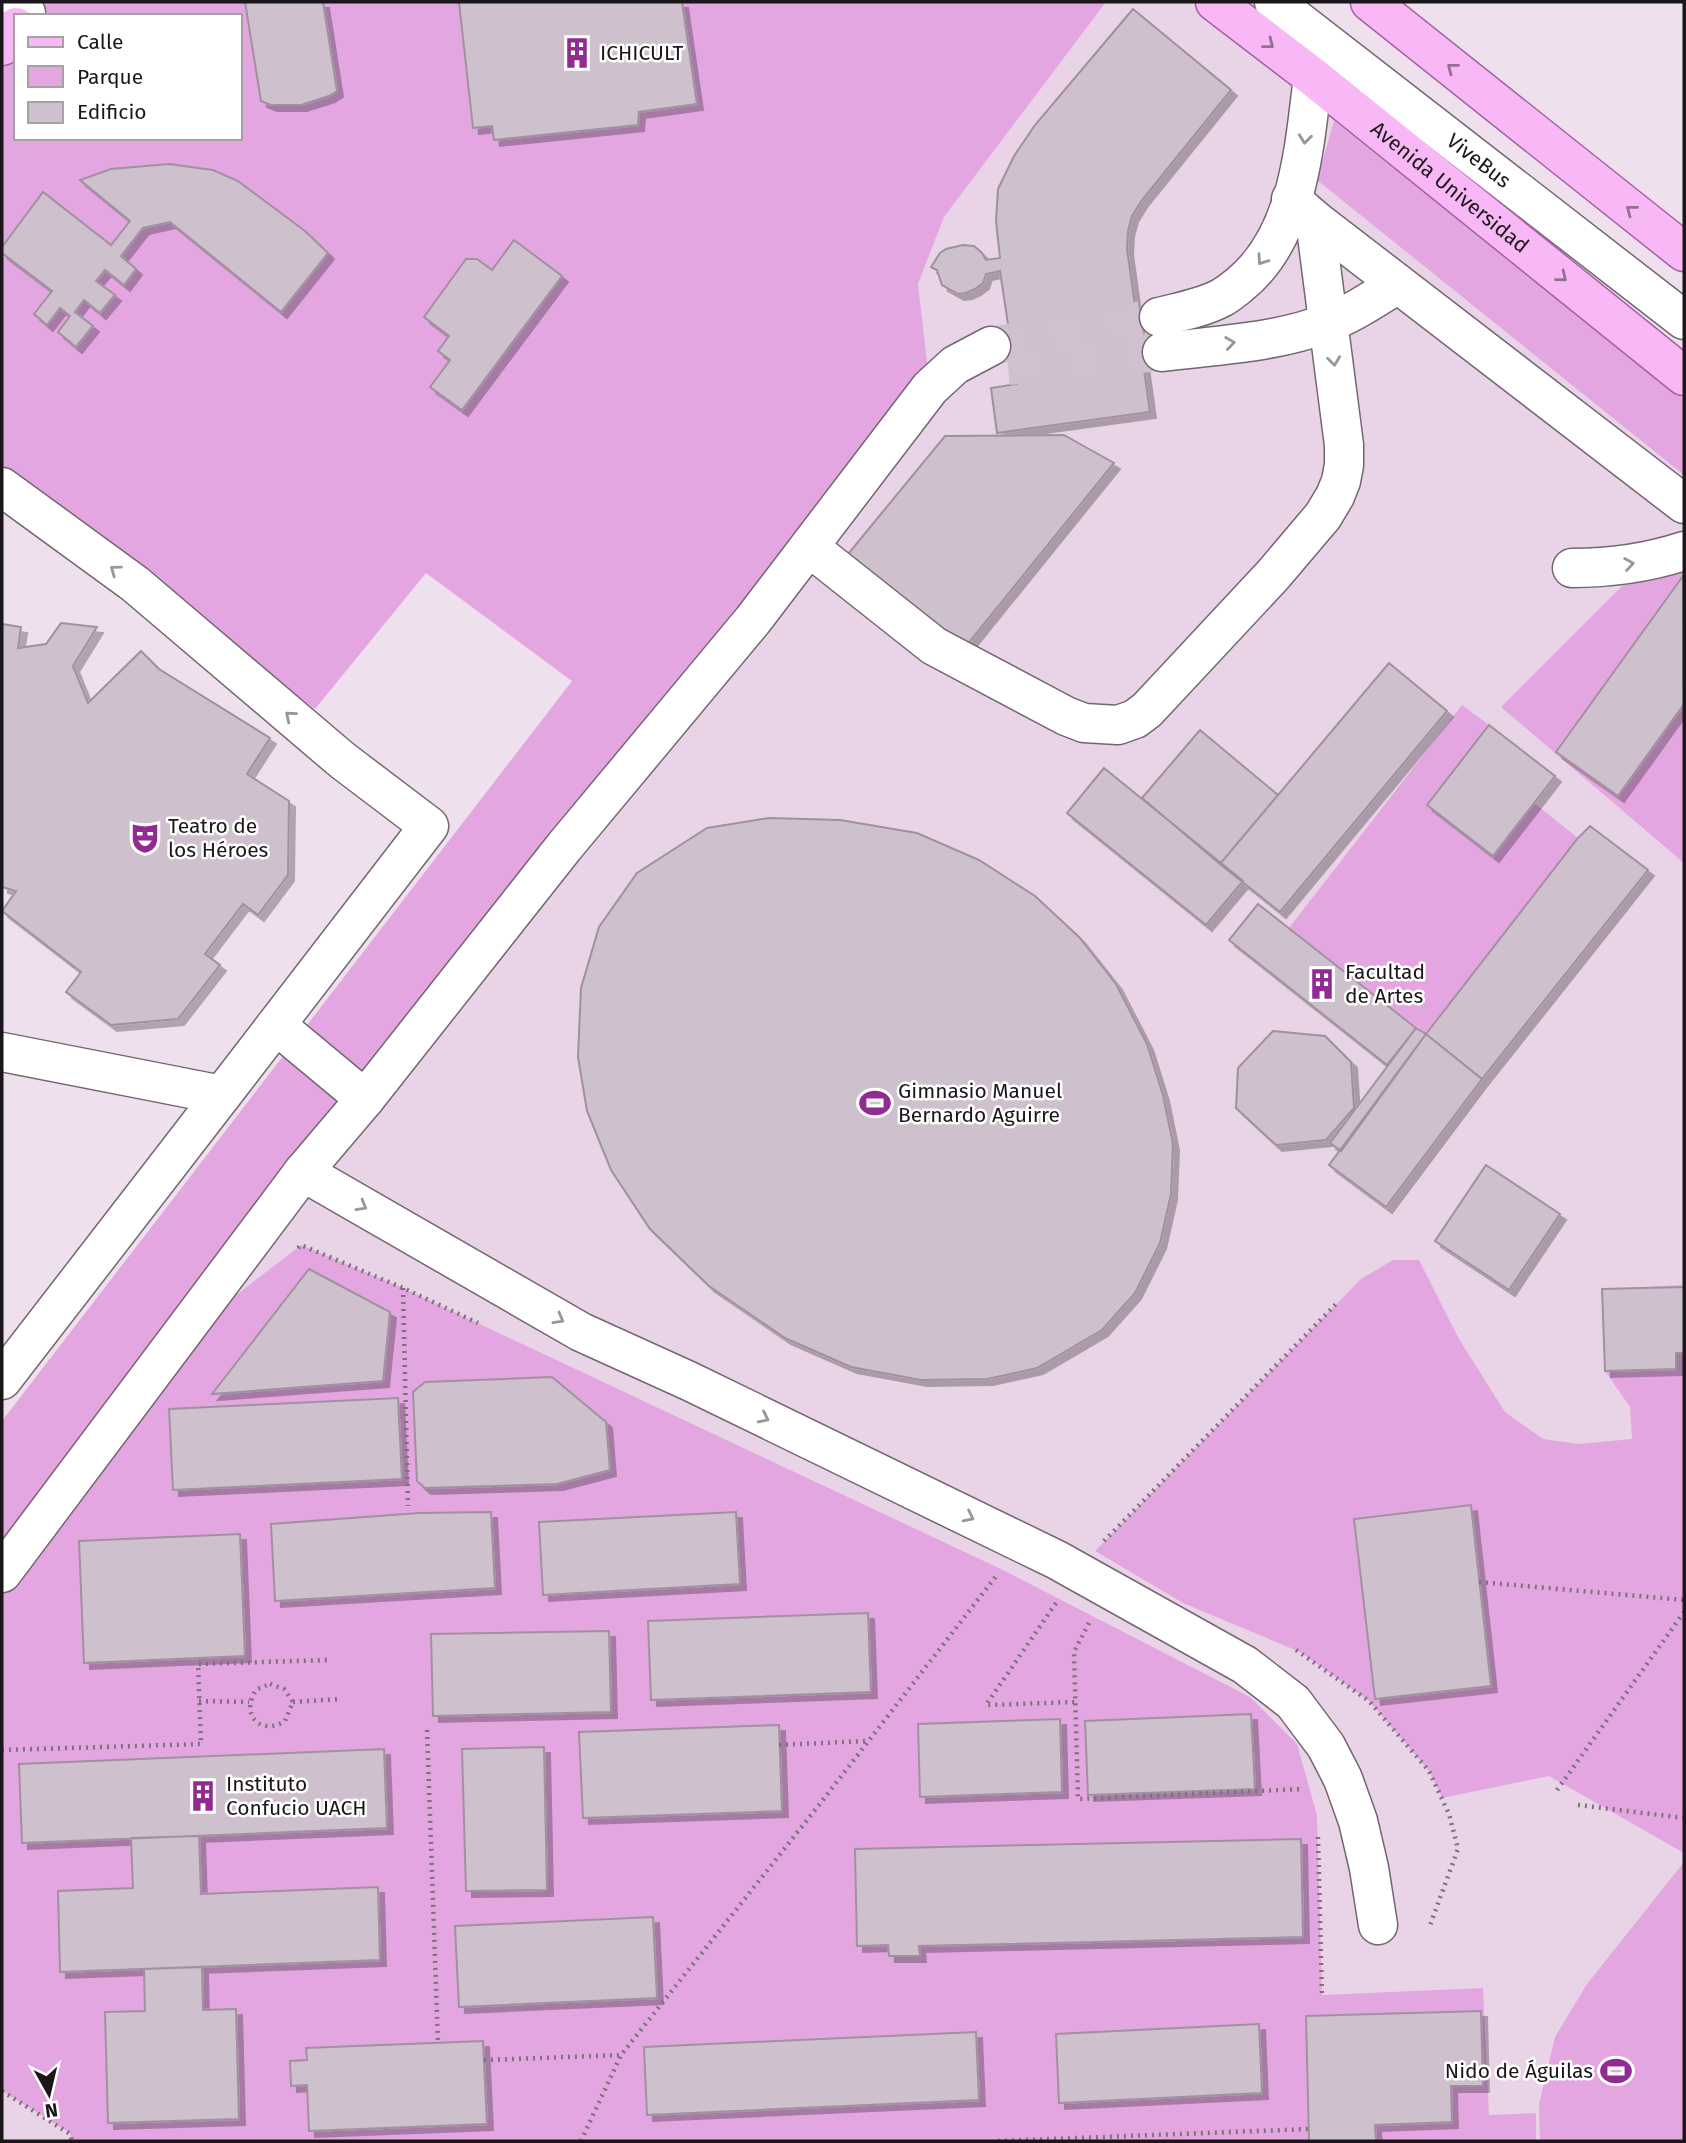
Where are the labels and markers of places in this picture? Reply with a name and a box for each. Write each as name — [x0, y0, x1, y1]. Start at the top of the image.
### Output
building icon: ICHICULT — [560, 36, 594, 70]
place label: ICHICULT — [600, 40, 684, 66]
place label: Teatro de los Héroes — [168, 813, 269, 863]
theatre icon: Teatro de los Héroes — [128, 821, 162, 855]
place label: Facultad de Artes — [1345, 959, 1425, 1009]
building icon: Facultad de Artes — [1305, 967, 1339, 1001]
place label: Gimnasio Manuel Bernardo Aguirre — [898, 1078, 1062, 1128]
sports icon: Gimnasio Manuel Bernardo Aguirre — [858, 1086, 892, 1120]
place label: Instituto Confucio UACH — [226, 1771, 367, 1821]
building icon: Instituto Confucio UACH — [186, 1779, 220, 1813]
sports icon: Nido de Águilas — [1599, 2054, 1633, 2088]
place label: Nido de Águilas — [1445, 2058, 1593, 2084]

